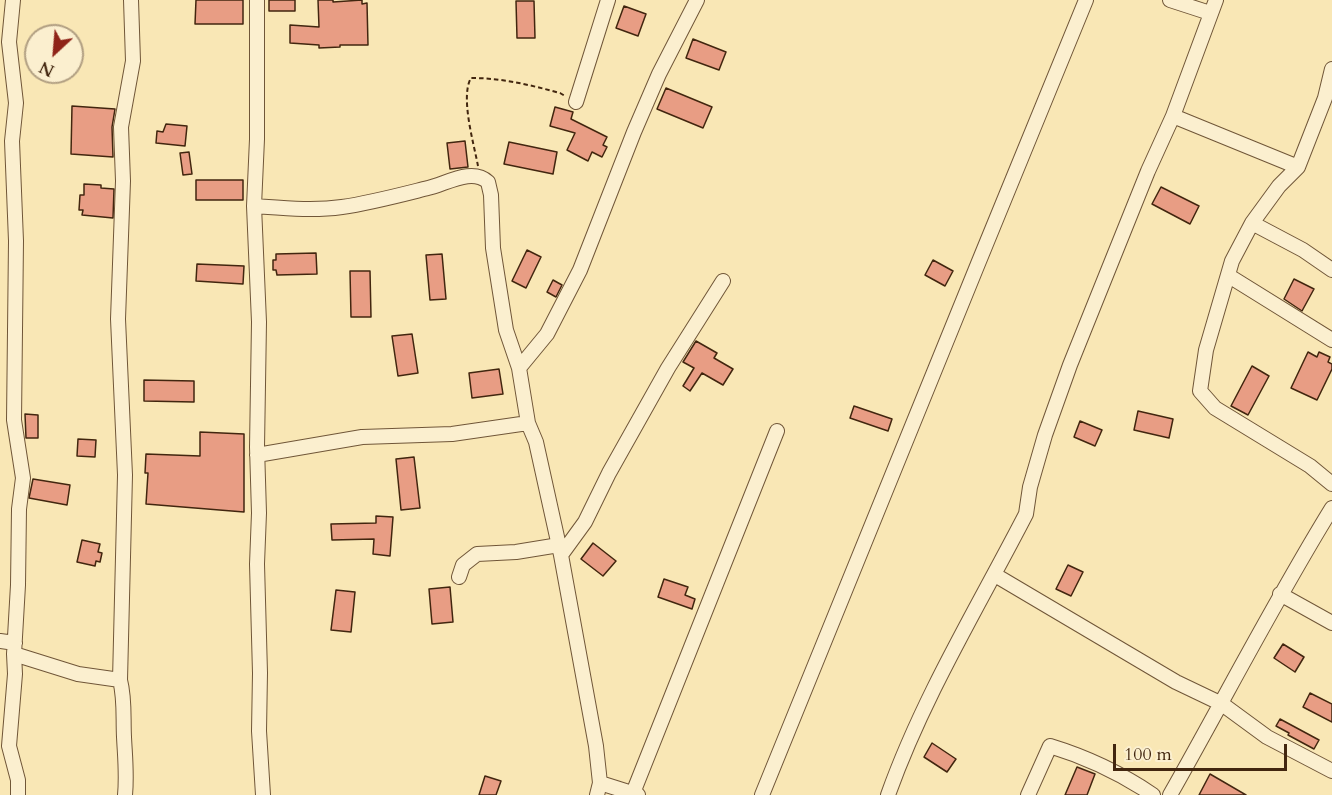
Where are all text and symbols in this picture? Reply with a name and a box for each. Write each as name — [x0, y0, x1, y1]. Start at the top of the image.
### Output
north arrow — [24, 24, 84, 84]
text: N — [36, 55, 58, 81]
scale bar — [1116, 732, 1290, 770]
text: 100 m — [1124, 742, 1172, 767]

